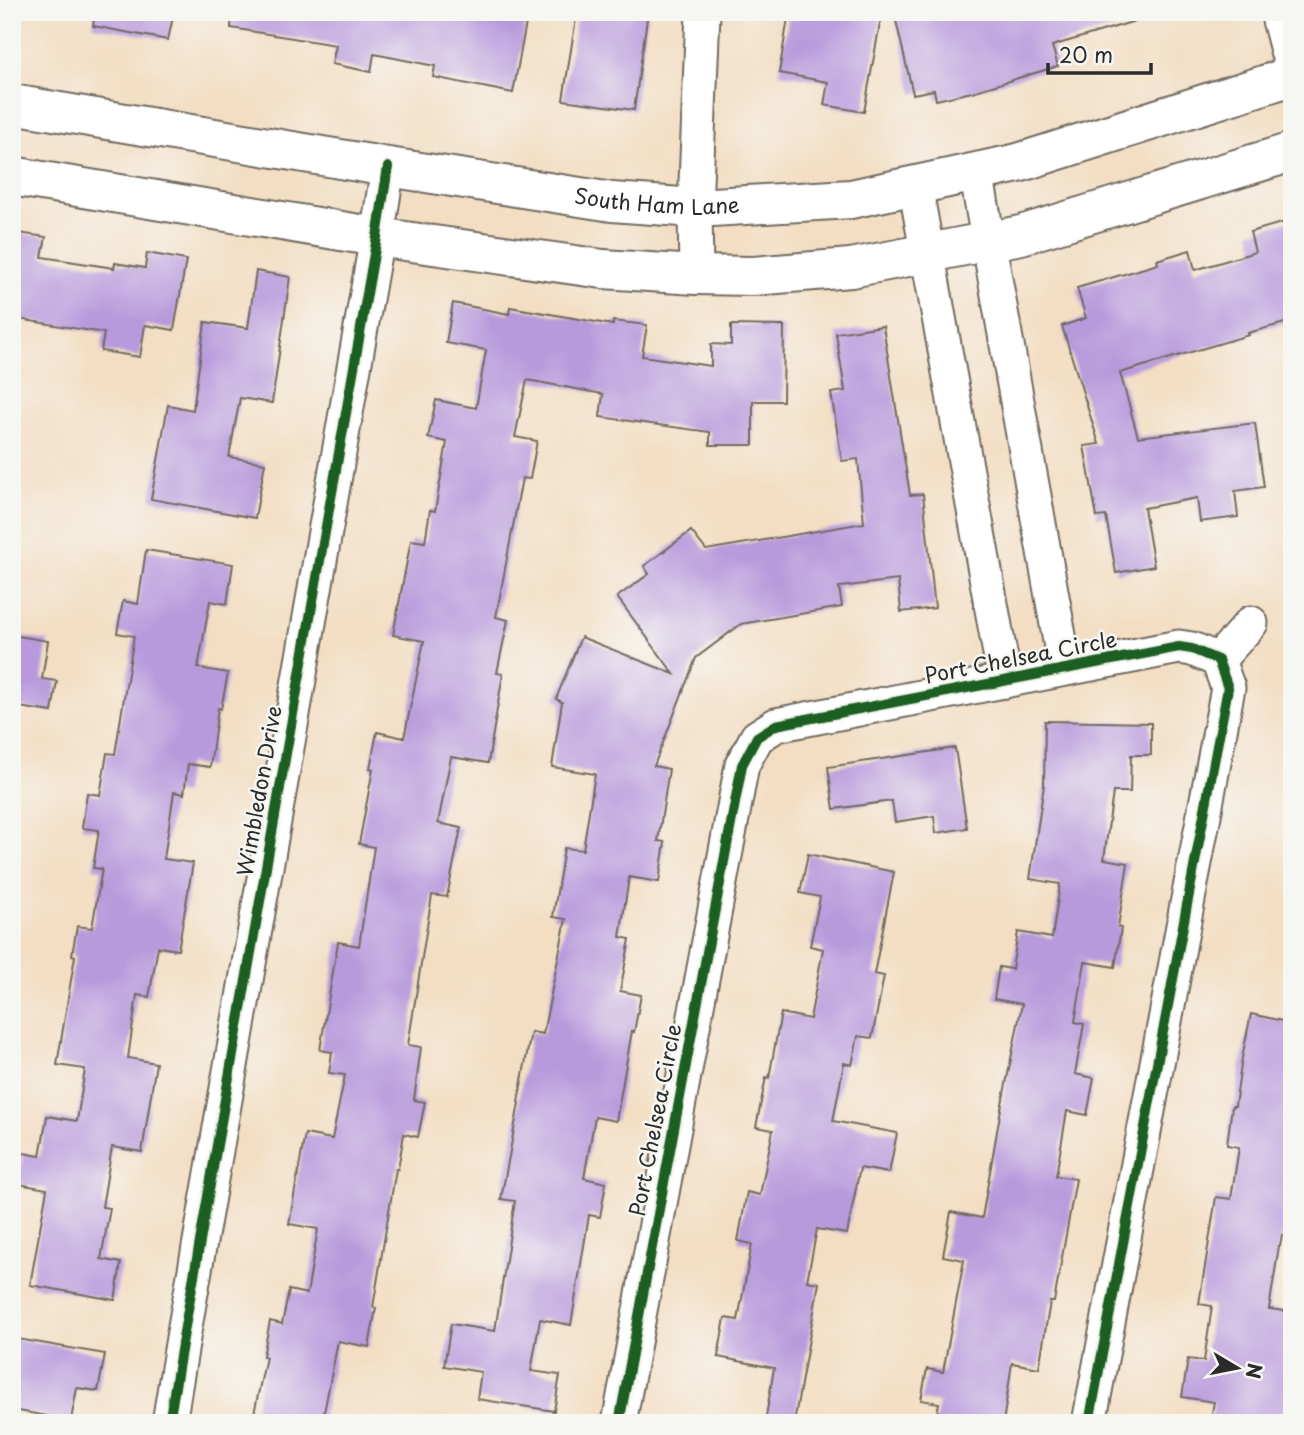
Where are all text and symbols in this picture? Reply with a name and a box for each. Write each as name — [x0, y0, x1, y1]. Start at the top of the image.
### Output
scale bar — [1048, 32, 1152, 76]
text: 20 m — [1059, 38, 1113, 70]
street label: South Ham Lane — [572, 178, 741, 222]
street label: Port Chelsea Circle — [922, 622, 1120, 690]
street label: Wimbledon Drive — [227, 703, 289, 878]
street label: Port Chelsea Circle — [620, 1021, 688, 1219]
north arrow — [1202, 1334, 1272, 1404]
text: N — [1240, 1361, 1270, 1381]

